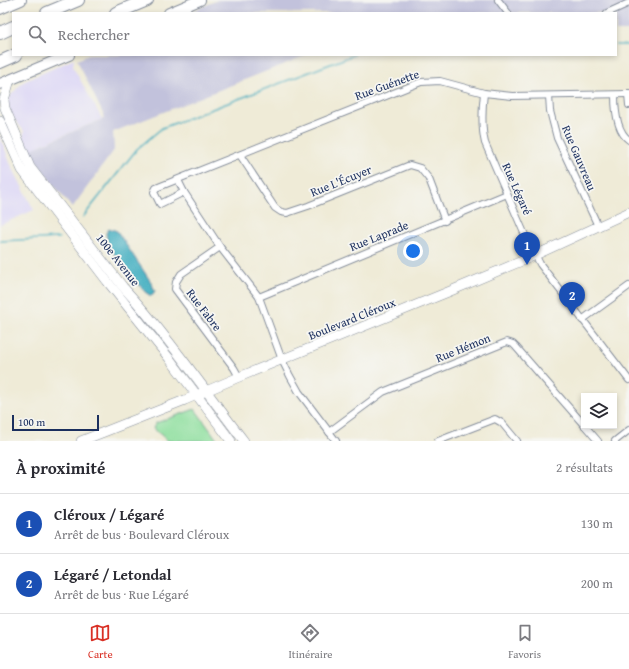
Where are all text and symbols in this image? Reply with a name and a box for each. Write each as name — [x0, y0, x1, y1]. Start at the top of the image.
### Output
search box — [12, 12, 617, 56]
icon: search — [26, 23, 48, 45]
text: Rechercher — [58, 24, 130, 45]
street label: Rue Guénette — [352, 65, 422, 104]
street label: Rue Gauvreau — [558, 123, 601, 194]
street label: Rue L'Écuyer — [308, 160, 374, 201]
street label: Rue Légaré — [498, 160, 537, 218]
street label: Rue Laprade — [347, 216, 411, 255]
street label: 100e Avenue — [92, 230, 145, 290]
pin: 1 — [514, 232, 540, 265]
your location — [403, 241, 423, 261]
pin: 2 — [559, 282, 585, 315]
street label: Rue Fabre — [183, 285, 226, 335]
street label: Boulevard Cléroux — [306, 293, 399, 344]
street label: Rue Hémon — [433, 329, 493, 366]
map controls — [581, 393, 617, 429]
button: layers — [581, 393, 617, 429]
scale bar — [12, 413, 99, 432]
text: 100 m — [18, 414, 45, 430]
text: À proximité — [16, 455, 105, 480]
text: 2 résultats — [556, 458, 613, 477]
text: Cléroux / Légaré — [54, 504, 164, 525]
text: 1 — [26, 514, 32, 533]
text: 130 m — [581, 514, 613, 533]
text: Arrêt de bus · Boulevard Cléroux — [54, 525, 229, 544]
text: Légaré / Letondal — [54, 564, 171, 585]
text: 2 — [26, 574, 32, 593]
text: 200 m — [581, 574, 613, 593]
text: Arrêt de bus · Rue Légaré — [54, 585, 189, 604]
tab: Carte — [88, 622, 113, 662]
tab: Itinéraire — [288, 622, 332, 662]
tab: Favoris — [508, 622, 541, 662]

